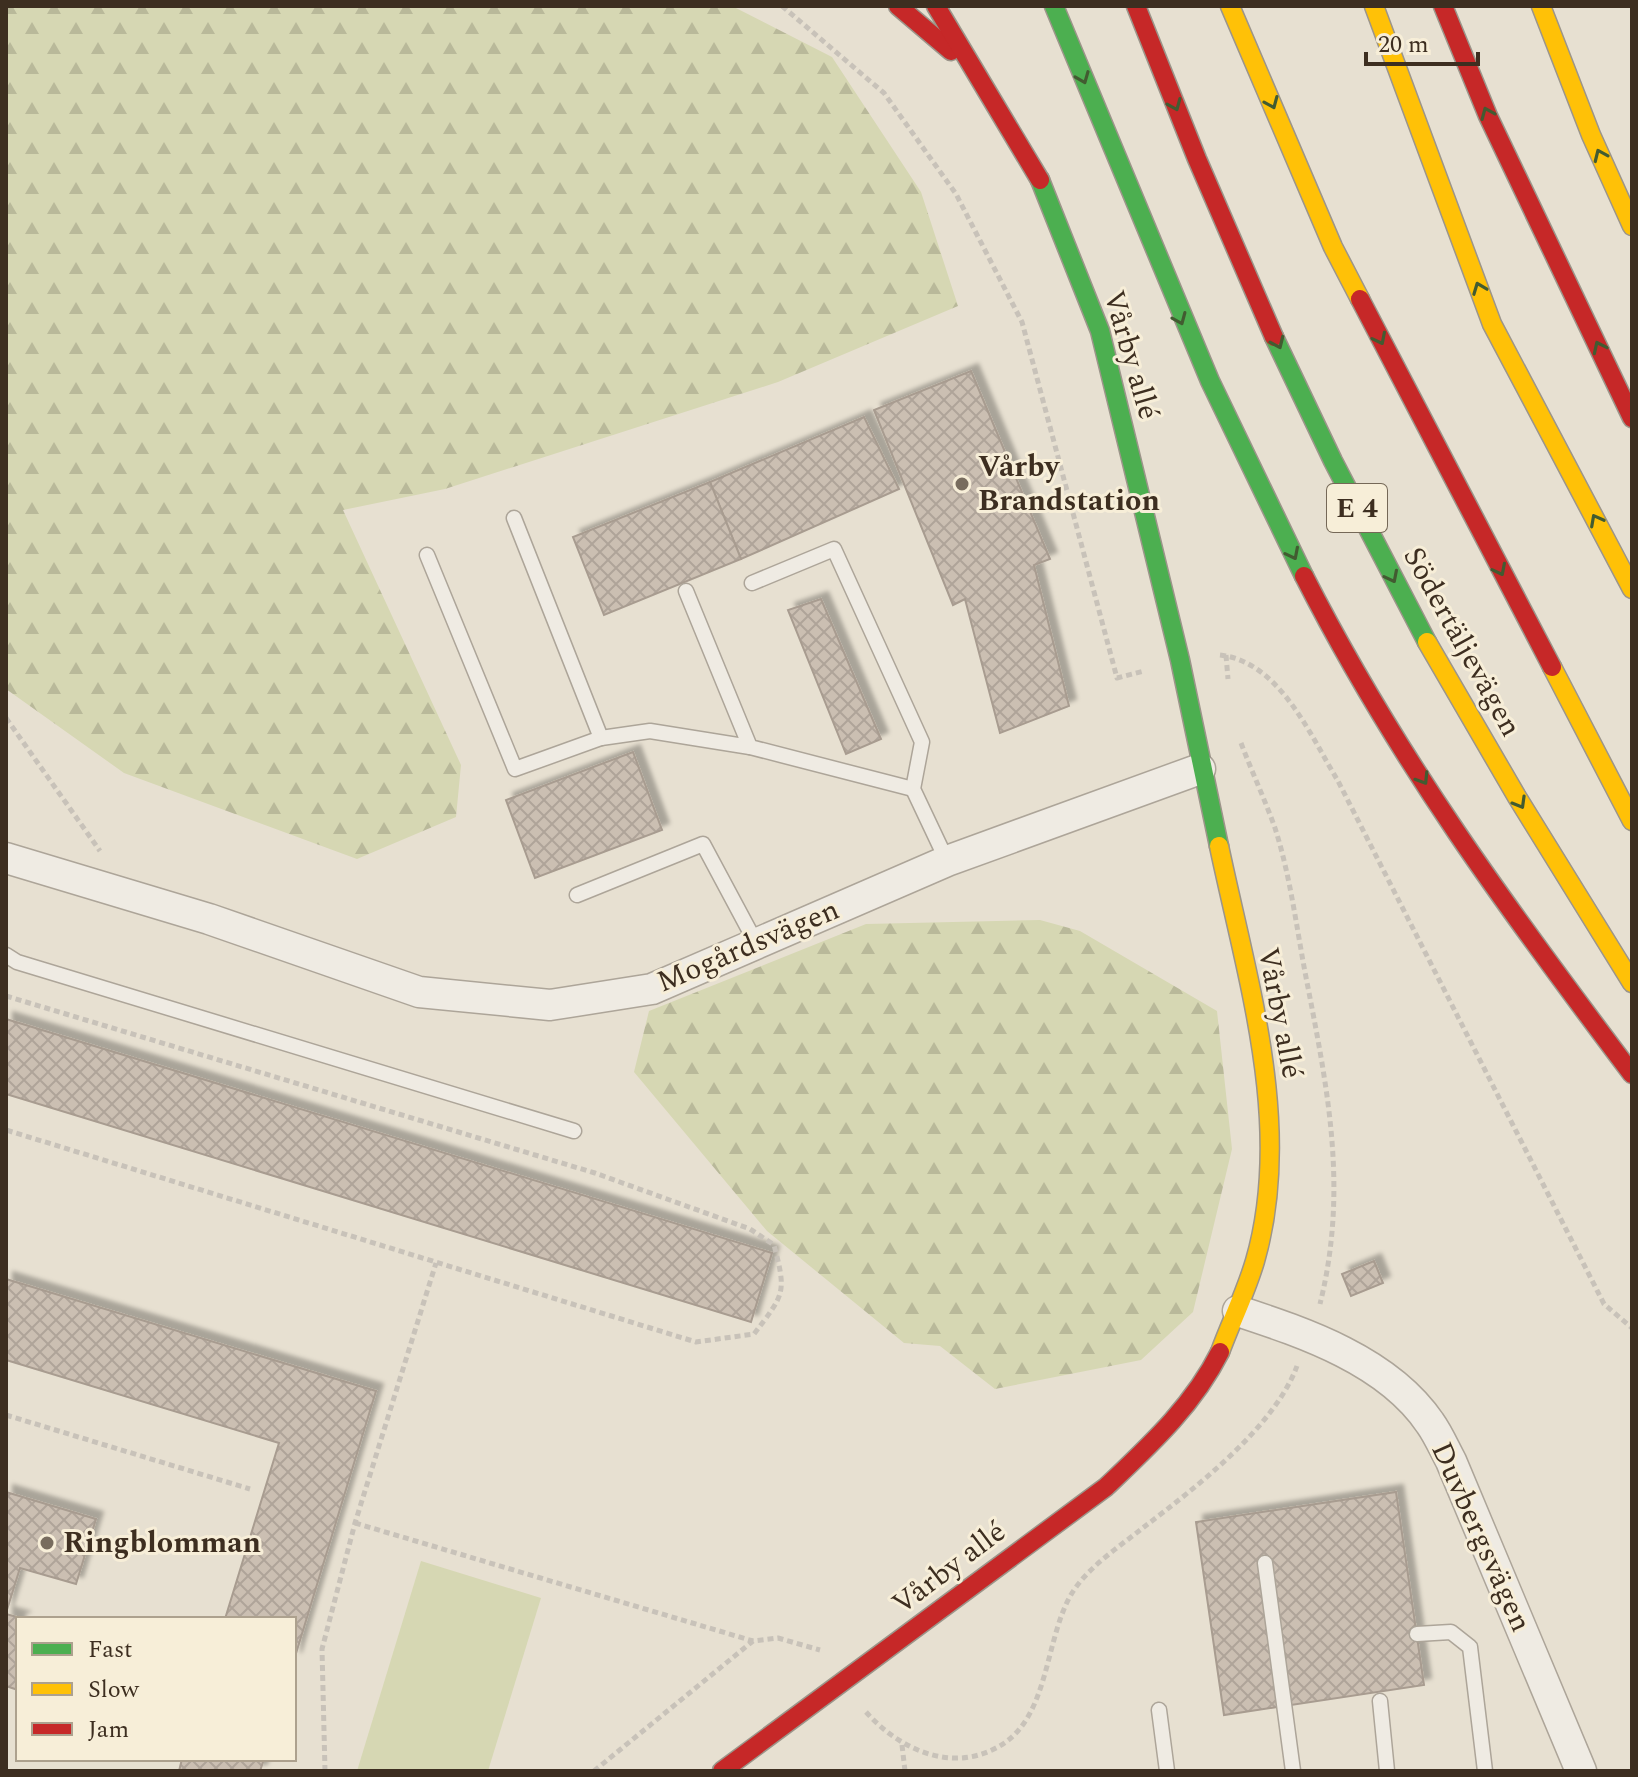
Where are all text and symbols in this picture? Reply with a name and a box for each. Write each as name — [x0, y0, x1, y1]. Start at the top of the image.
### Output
scale bar — [1366, 16, 1478, 66]
text: 20 m — [1378, 27, 1429, 63]
one-way arrow — [1073, 70, 1090, 84]
one-way arrow — [1262, 95, 1278, 110]
one-way arrow — [1165, 96, 1181, 111]
one-way arrow — [1481, 106, 1497, 121]
one-way arrow — [1594, 149, 1610, 163]
one-way arrow — [1472, 282, 1489, 296]
street label: Vårby allé — [1091, 285, 1171, 425]
one-way arrow — [1171, 311, 1187, 325]
one-way arrow — [1371, 331, 1386, 346]
one-way arrow — [1268, 335, 1284, 349]
one-way arrow — [1593, 341, 1609, 356]
place label: Vårby Brandstation — [978, 444, 1160, 524]
marker: Vårby Brandstation — [953, 475, 971, 493]
road number: E 4 — [1327, 484, 1387, 532]
one-way arrow — [1590, 514, 1605, 528]
street label: Södertäljevägen — [1391, 539, 1533, 745]
one-way arrow — [1283, 545, 1298, 560]
one-way arrow — [1490, 562, 1505, 577]
one-way arrow — [1383, 568, 1398, 583]
one-way arrow — [1413, 770, 1428, 784]
one-way arrow — [1510, 794, 1526, 809]
street label: Mogårdsvägen — [650, 887, 846, 1005]
street label: Vårby allé — [1245, 943, 1315, 1083]
street label: Duvbergsvägen — [1419, 1435, 1543, 1639]
street label: Vårby allé — [882, 1510, 1016, 1626]
place label: Ringblomman — [63, 1520, 261, 1566]
marker: Ringblomman — [38, 1534, 56, 1552]
legend — [16, 1617, 296, 1761]
text: Fast — [88, 1632, 133, 1668]
text: Slow — [88, 1672, 140, 1708]
text: Jam — [88, 1712, 129, 1748]

